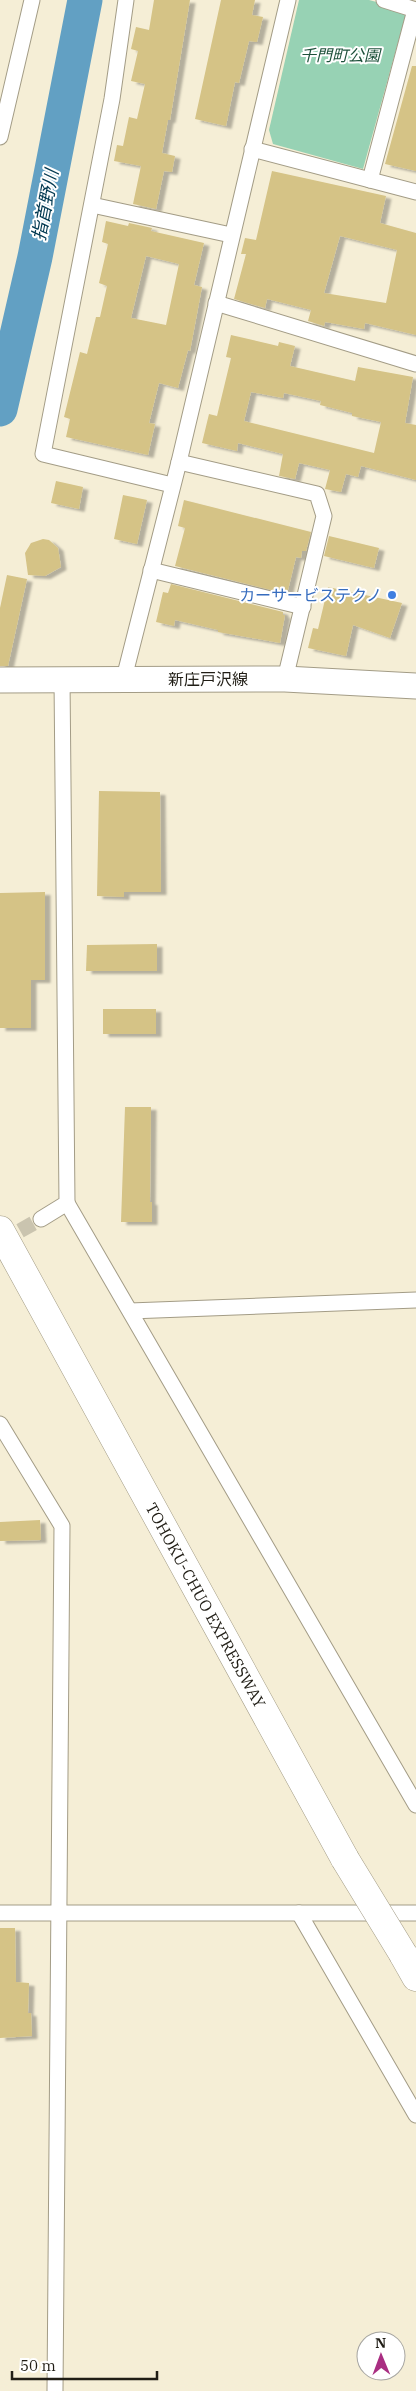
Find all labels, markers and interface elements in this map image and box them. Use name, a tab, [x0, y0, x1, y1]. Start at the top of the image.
park label: 千門町公園	[300, 45, 382, 65]
water label: 指首野川	[27, 166, 64, 243]
place label: カーサービステクノ	[239, 585, 382, 605]
marker: カーサービステクノ	[386, 589, 398, 601]
street label: 新庄戸沢線	[168, 669, 248, 689]
street label: TOHOKU-CHUO EXPRESSWAY	[141, 1499, 270, 1711]
north arrow	[356, 2331, 406, 2381]
text: N	[375, 2334, 386, 2352]
scale bar	[12, 2348, 158, 2380]
text: 50 m	[20, 2356, 56, 2375]

